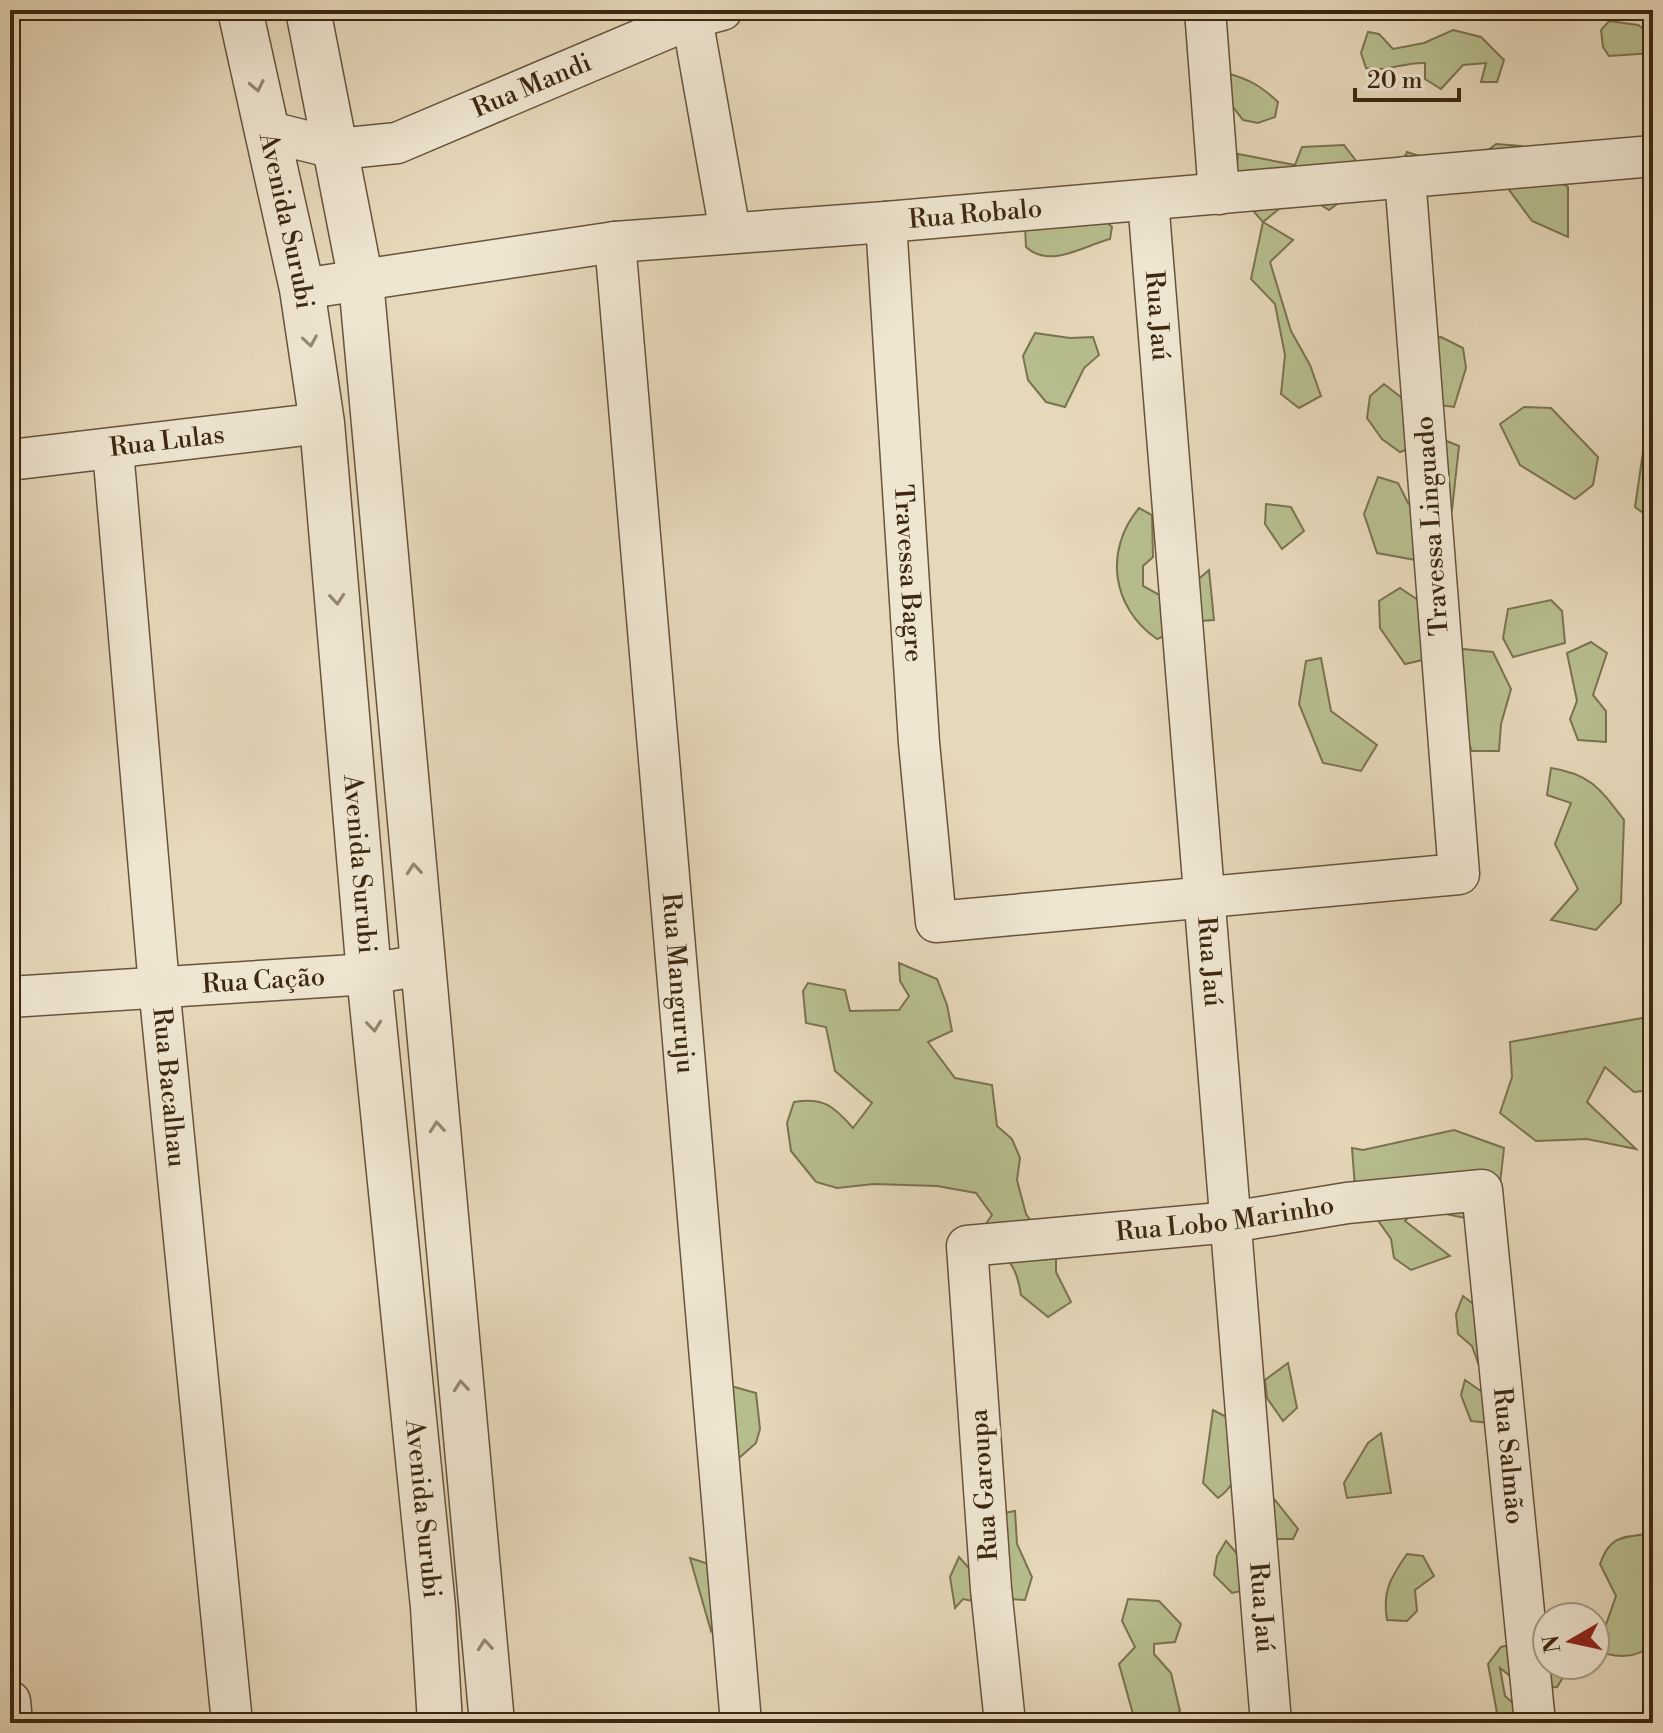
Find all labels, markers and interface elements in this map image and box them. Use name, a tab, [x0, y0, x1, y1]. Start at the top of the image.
street label: Rua Mandi	[467, 46, 596, 125]
scale bar	[1355, 52, 1459, 102]
text: 20 m	[1367, 66, 1423, 96]
one-way arrow	[248, 79, 265, 93]
street label: Avenida Surubi	[252, 129, 321, 311]
street label: Rua Robalo	[907, 193, 1044, 236]
street label: Rua Jaú	[1138, 269, 1177, 362]
one-way arrow	[300, 334, 317, 348]
street label: Travessa Linguado	[1408, 415, 1456, 637]
street label: Rua Lulas	[108, 419, 226, 464]
street label: Travessa Bagre	[887, 483, 930, 663]
one-way arrow	[328, 593, 345, 606]
street label: Avenida Surubi	[336, 772, 383, 955]
one-way arrow	[405, 862, 422, 875]
street label: Rua Manguruju	[654, 892, 702, 1075]
street label: Rua Jaú	[1190, 915, 1229, 1008]
street label: Rua Cação	[201, 961, 326, 1001]
street label: Rua Bacalhau	[145, 1006, 193, 1169]
one-way arrow	[365, 1020, 382, 1033]
one-way arrow	[429, 1121, 446, 1134]
street label: Rua Lobo Marinho	[1114, 1189, 1337, 1248]
one-way arrow	[453, 1379, 470, 1392]
street label: Rua Salmão	[1486, 1386, 1531, 1526]
street label: Rua Garoupa	[963, 1407, 1005, 1562]
street label: Avenida Surubi	[398, 1417, 448, 1600]
street label: Rua Jaú	[1242, 1561, 1281, 1654]
north arrow	[1531, 1601, 1611, 1681]
text: N	[1538, 1633, 1567, 1655]
one-way arrow	[477, 1638, 494, 1651]

